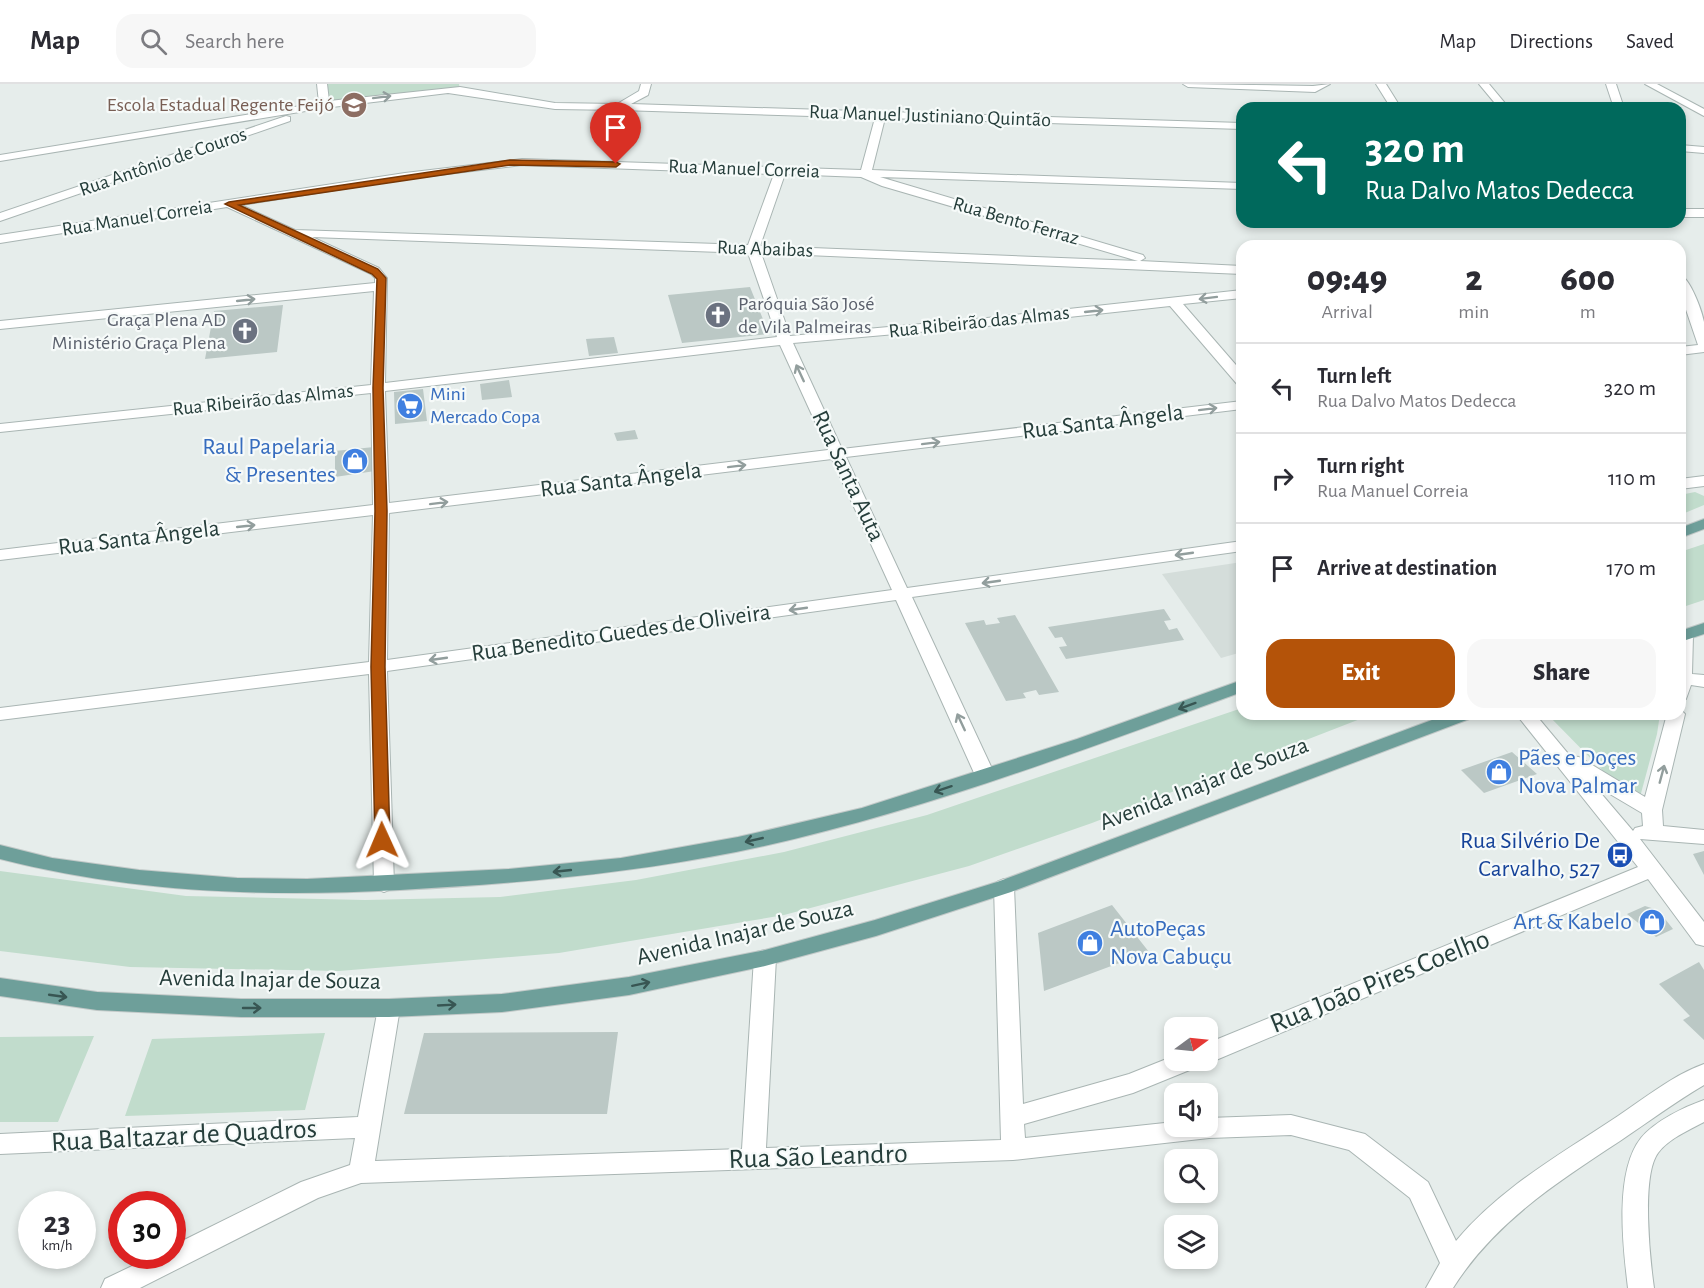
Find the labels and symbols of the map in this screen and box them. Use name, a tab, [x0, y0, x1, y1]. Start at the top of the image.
school or university icon: Escola Estadual Regente Feijó	[339, 90, 369, 120]
one-way arrow	[372, 91, 392, 102]
place label: Escola Estadual Regente Feijó	[107, 95, 334, 115]
pin	[590, 102, 641, 164]
street label: Rua Manuel Justiniano Quintão	[809, 102, 1051, 130]
street label: Rua Antônio de Couros	[77, 124, 249, 200]
street label: Rua Manuel Correia	[668, 156, 820, 182]
street label: Rua Bento Ferraz	[951, 193, 1081, 249]
street label: Rua Manuel Correia	[60, 196, 214, 240]
street label: Rua Abaibas	[717, 237, 813, 261]
one-way arrow	[1199, 293, 1218, 304]
one-way arrow	[236, 294, 256, 305]
place label: Paróquia São José de Vila Palmeiras	[738, 294, 875, 337]
church icon: Paróquia São José de Vila Palmeiras	[703, 300, 733, 330]
street label: Rua Ribeirão das Almas	[888, 303, 1070, 341]
one-way arrow	[1084, 305, 1103, 316]
place label: Graça Plena AD Ministério Graça Plena	[52, 310, 226, 353]
church icon: Graça Plena AD Ministério Graça Plena	[230, 316, 260, 346]
one-way arrow	[794, 365, 806, 383]
street label: Rua Ribeirão das Almas	[172, 381, 354, 419]
place label: Mini Mercado Copa	[430, 384, 540, 427]
supermarket icon: Mini Mercado Copa	[395, 391, 425, 421]
street label: Rua Santa Ângela	[1021, 398, 1185, 444]
one-way arrow	[1197, 403, 1217, 414]
street label: Rua Santa Auta	[807, 407, 889, 545]
place label: Raul Papelaria & Presentes	[202, 435, 336, 487]
one-way arrow	[920, 437, 940, 448]
shop icon: Raul Papelaria & Presentes	[340, 446, 370, 476]
street label: Rua Santa Ângela	[539, 456, 703, 502]
one-way arrow	[727, 460, 746, 471]
one-way arrow	[429, 497, 449, 508]
street label: Rua Santa Ângela	[57, 514, 221, 560]
one-way arrow	[235, 520, 255, 531]
one-way arrow	[1175, 549, 1195, 560]
one-way arrow	[982, 577, 1002, 588]
street label: Rua Benedito Guedes de Oliveira	[470, 600, 772, 666]
one-way arrow	[789, 603, 808, 614]
one-way arrow	[429, 653, 449, 664]
one-way arrow	[1178, 702, 1197, 713]
one-way arrow	[954, 714, 966, 732]
street label: Avenida Inajar de Souza	[1096, 733, 1312, 835]
place label: Pães e Doçes Nova Palmar	[1518, 746, 1637, 798]
shop icon: Pães e Doçes Nova Palmar	[1484, 757, 1514, 787]
one-way arrow	[1657, 765, 1668, 784]
one-way arrow	[934, 784, 953, 795]
position arrow	[350, 808, 414, 872]
place label: Rua Silvério De Carvalho, 527	[1460, 829, 1600, 881]
one-way arrow	[745, 834, 764, 846]
bus stop icon: Rua Silvério De Carvalho, 527	[1605, 840, 1635, 870]
one-way arrow	[553, 866, 573, 877]
street label: Avenida Inajar de Souza	[634, 896, 856, 970]
shop icon: Art & Kabelo	[1637, 907, 1667, 937]
place label: Art & Kabelo	[1513, 910, 1632, 934]
place label: AutoPeças Nova Cabuçu	[1110, 917, 1232, 969]
street label: Rua João Pires Coelho	[1266, 925, 1494, 1039]
shop icon: AutoPeças Nova Cabuçu	[1075, 928, 1105, 958]
street label: Avenida Inajar de Souza	[159, 966, 381, 994]
one-way arrow	[631, 977, 650, 989]
one-way arrow	[48, 990, 67, 1001]
one-way arrow	[437, 1000, 457, 1011]
one-way arrow	[242, 1002, 262, 1014]
north arrow	[1164, 1017, 1218, 1071]
street label: Rua Baltazar de Quadros	[50, 1115, 318, 1157]
street label: Rua São Leandro	[728, 1140, 908, 1174]
speed limit sign: 30	[108, 1191, 186, 1269]

